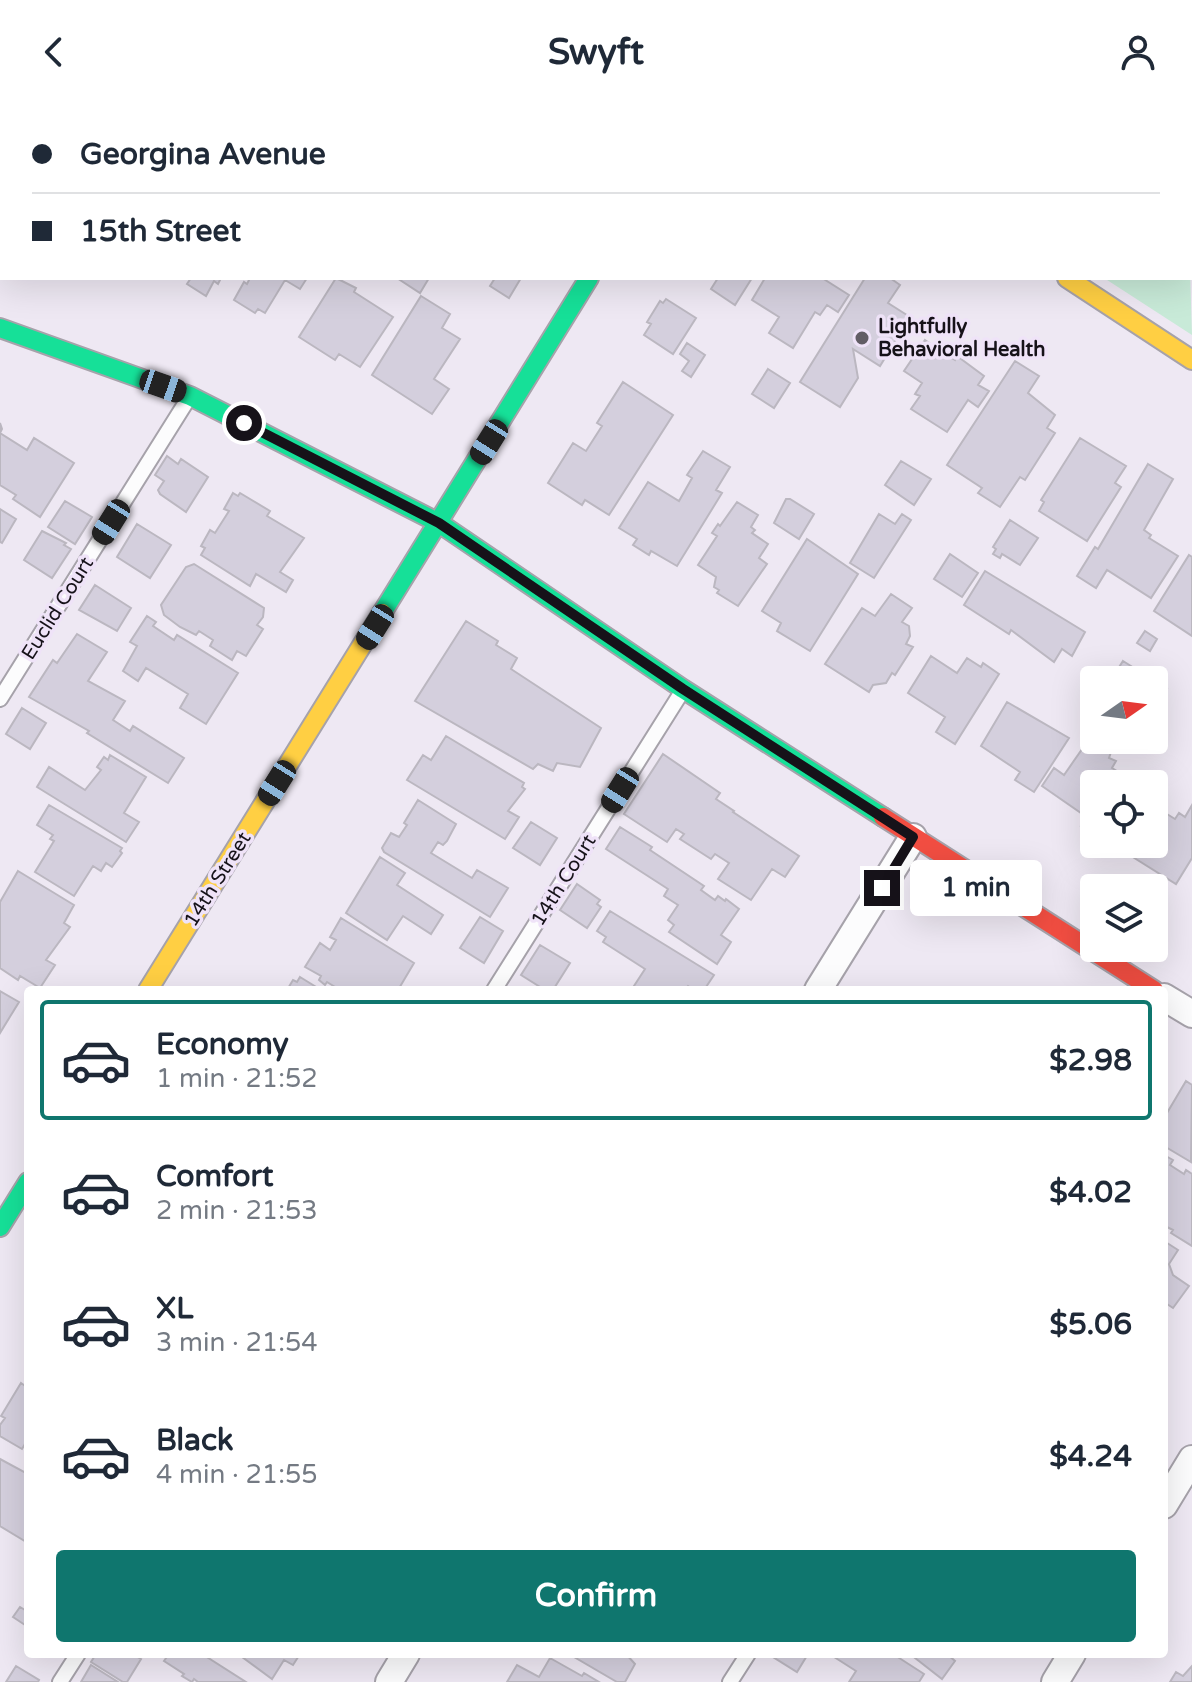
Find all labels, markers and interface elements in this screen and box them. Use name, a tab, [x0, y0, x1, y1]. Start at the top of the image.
icon: back	[32, 30, 76, 74]
icon: person	[1116, 30, 1160, 74]
text: Swyft	[548, 31, 644, 74]
text: Georgina Avenue	[80, 136, 326, 173]
text: 15th Street	[80, 213, 241, 250]
place label: Lightfully Behavioral Health	[878, 315, 1045, 362]
marker: Lightfully Behavioral Health	[853, 329, 871, 347]
car	[136, 367, 190, 405]
route start	[226, 405, 262, 441]
car	[466, 415, 512, 469]
car	[88, 495, 134, 549]
street label: Euclid Court	[17, 553, 99, 664]
car	[352, 600, 398, 654]
north arrow	[1080, 666, 1168, 754]
map controls	[1080, 666, 1168, 962]
car	[254, 756, 300, 810]
car	[597, 763, 643, 817]
button: locate	[1080, 770, 1168, 858]
street label: 14th Street	[179, 827, 257, 931]
street label: 14th Court	[526, 830, 602, 931]
callout: 1 min	[910, 860, 1042, 916]
route end	[864, 870, 900, 906]
text: 1 min	[941, 872, 1011, 903]
button: layers	[1080, 874, 1168, 962]
icon: car	[60, 1024, 132, 1096]
text: Economy	[156, 1026, 289, 1063]
text: $2.98	[1049, 1042, 1132, 1079]
text: 1 min · 21:52	[156, 1063, 318, 1094]
icon: car	[60, 1156, 132, 1228]
text: Comfort	[156, 1158, 274, 1195]
text: $4.02	[1049, 1174, 1132, 1211]
text: 2 min · 21:53	[156, 1195, 318, 1226]
icon: car	[60, 1288, 132, 1360]
text: XL	[156, 1290, 193, 1327]
text: $5.06	[1050, 1306, 1132, 1343]
text: 3 min · 21:54	[156, 1327, 318, 1358]
icon: car	[60, 1420, 132, 1492]
text: Black	[156, 1422, 233, 1459]
text: $4.24	[1049, 1438, 1132, 1475]
text: 4 min · 21:55	[156, 1459, 318, 1490]
button: Confirm	[56, 1550, 1136, 1642]

